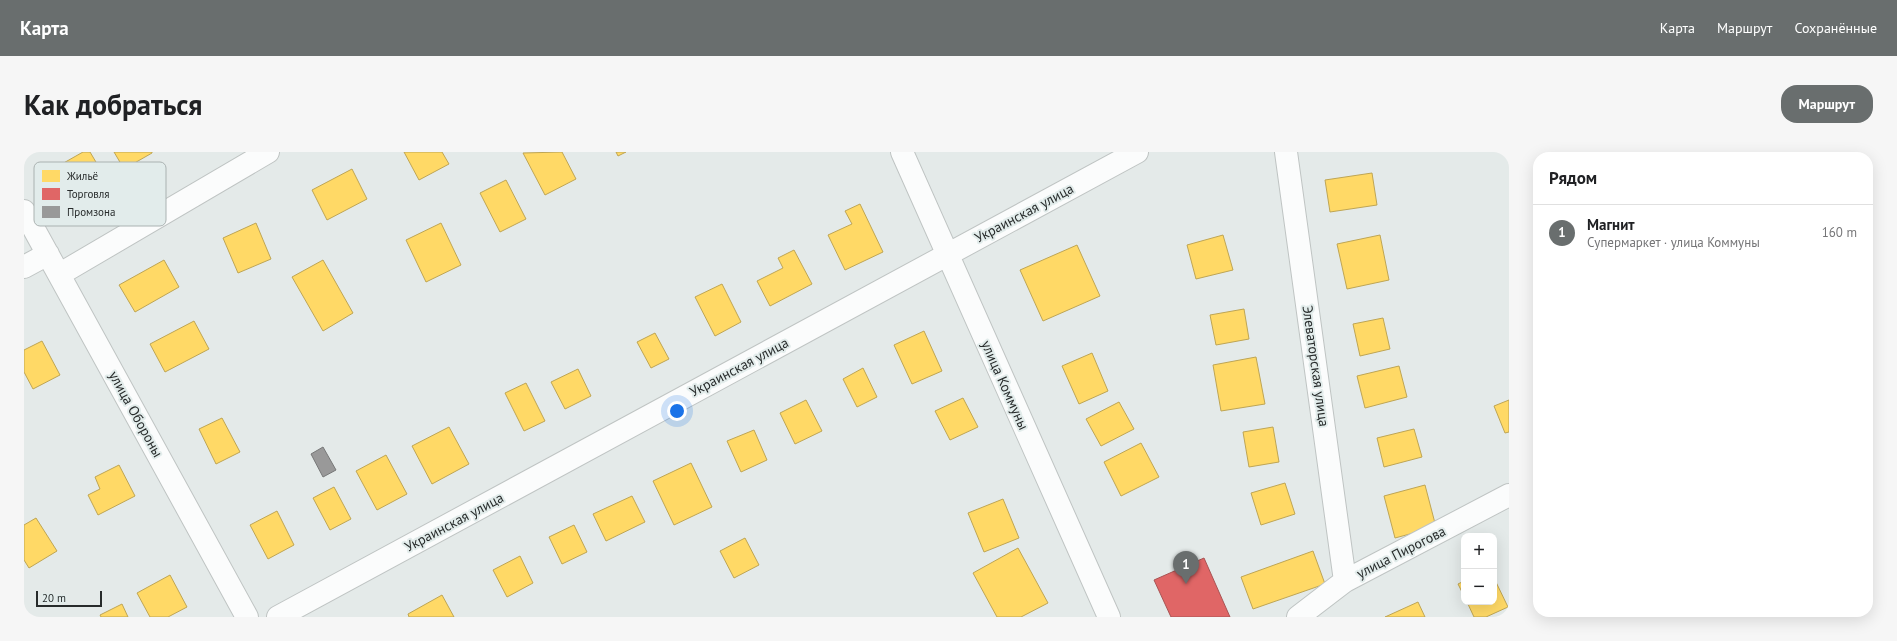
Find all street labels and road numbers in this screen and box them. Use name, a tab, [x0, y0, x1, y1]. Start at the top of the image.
street label: Украинская улица	[971, 179, 1077, 247]
street label: Элеваторская улица	[1299, 304, 1333, 428]
street label: Украинская улица	[686, 333, 792, 401]
street label: улица Коммуны	[977, 338, 1033, 432]
street label: улица Обороны	[105, 368, 167, 460]
street label: Украинская улица	[401, 488, 507, 556]
street label: улица Пирогова	[1353, 522, 1449, 582]

